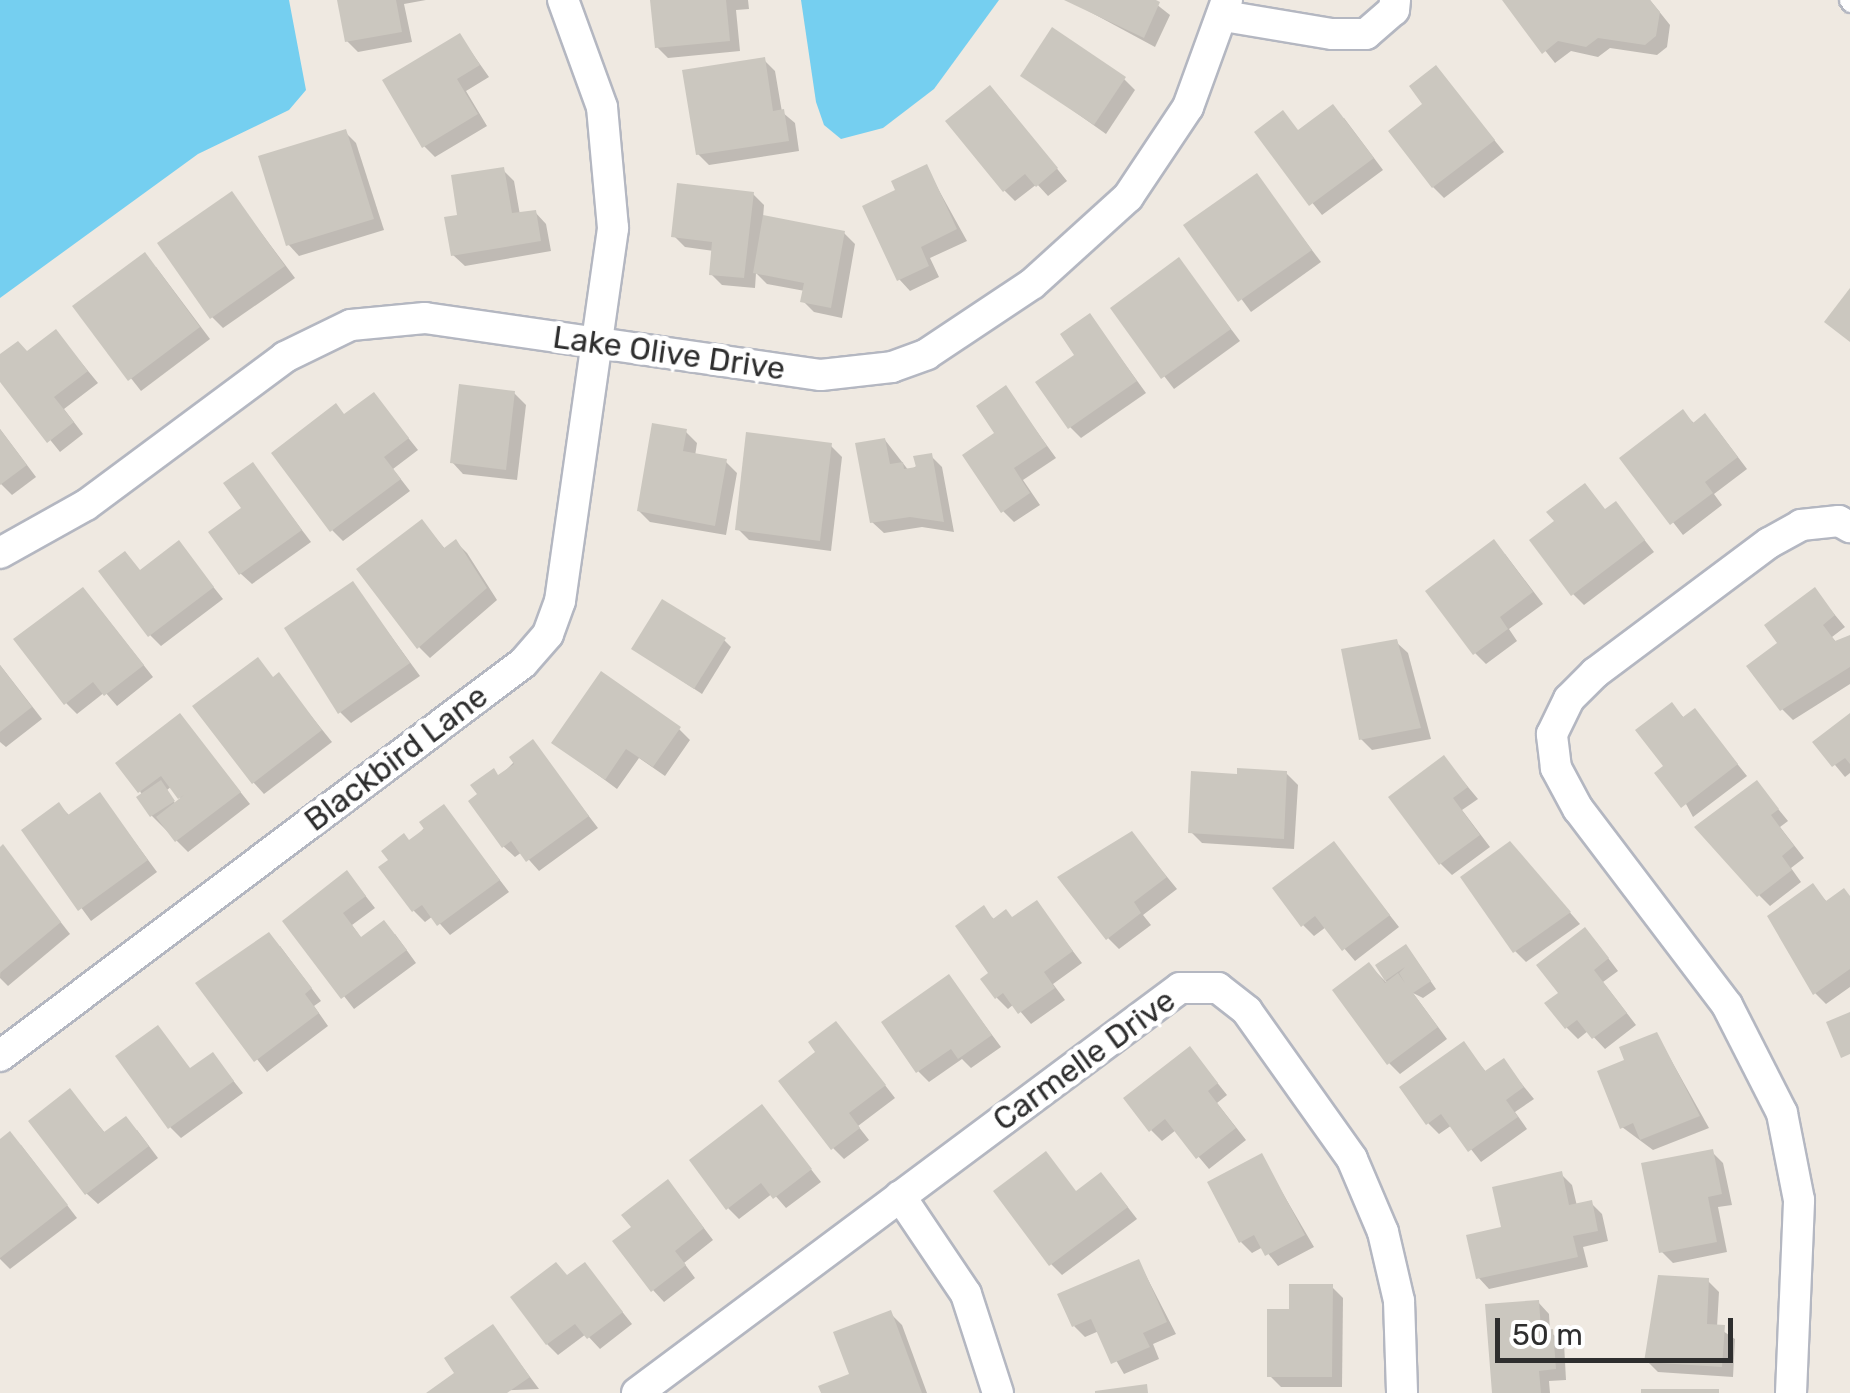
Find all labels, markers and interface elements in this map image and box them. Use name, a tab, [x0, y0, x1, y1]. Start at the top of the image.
street label: Lake Olive Drive	[550, 318, 788, 388]
street label: Blackbird Lane	[297, 677, 495, 839]
street label: Carmelle Drive	[985, 981, 1183, 1139]
scale bar	[1500, 1298, 1738, 1360]
text: 50 m	[1512, 1317, 1583, 1353]

